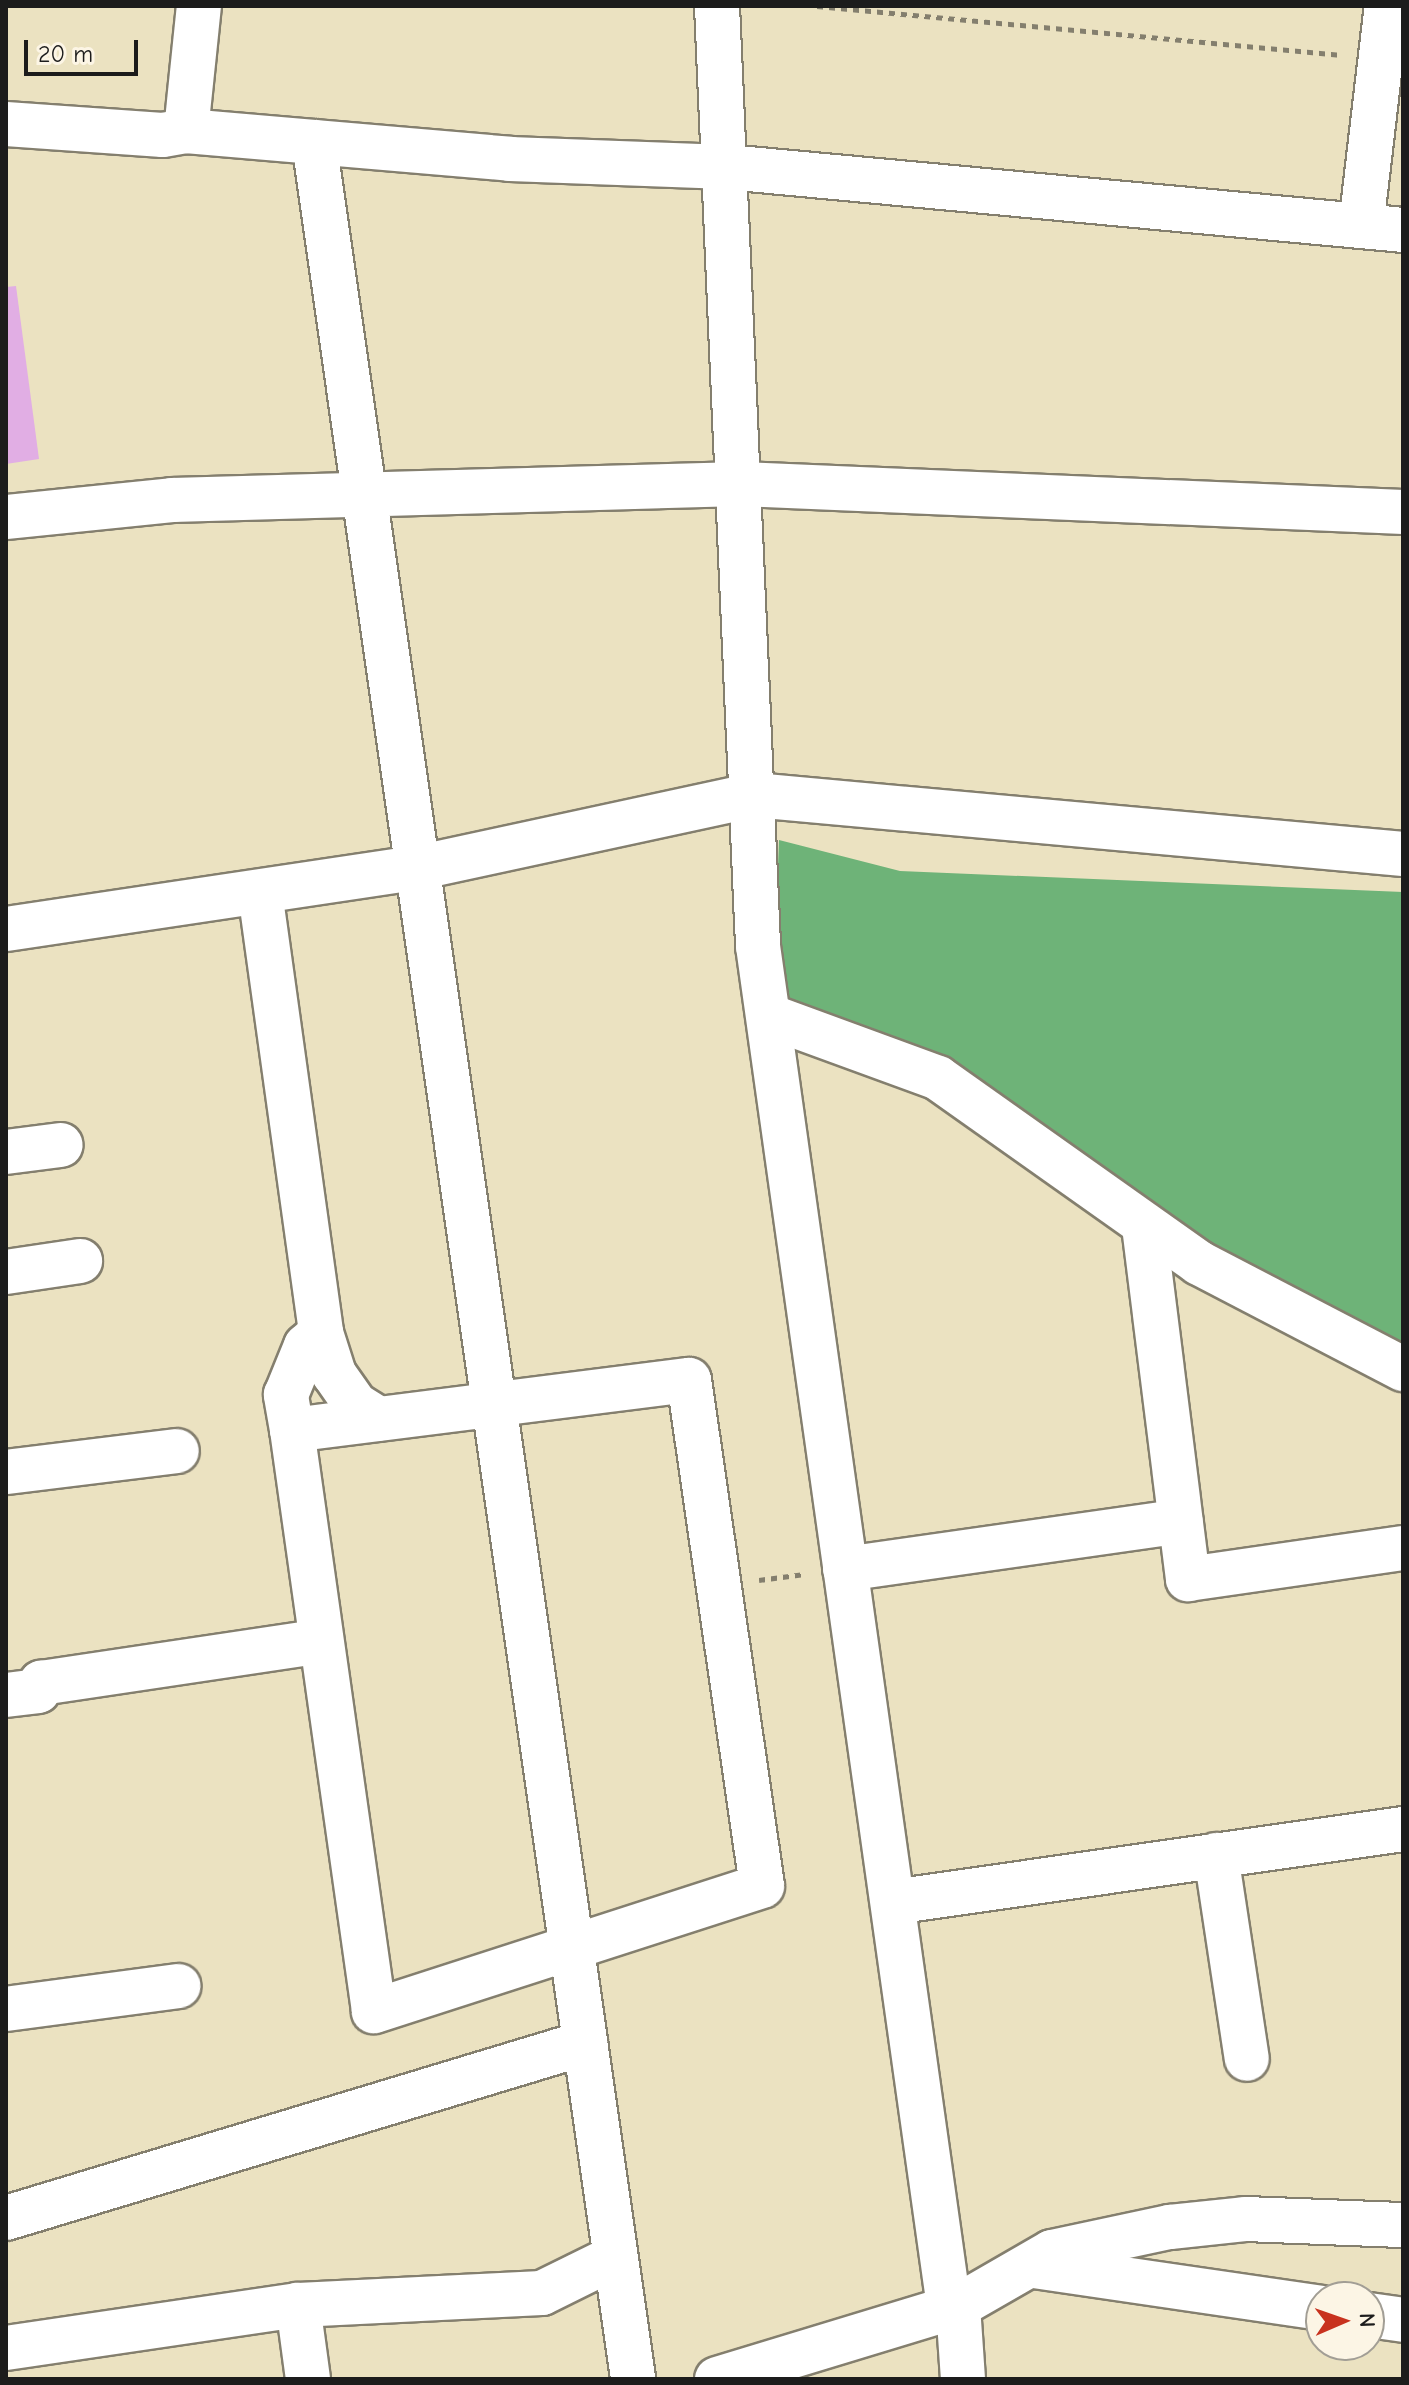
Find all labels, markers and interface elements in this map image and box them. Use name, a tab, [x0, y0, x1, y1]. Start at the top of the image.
scale bar	[28, 24, 142, 74]
text: 20 m	[38, 40, 93, 68]
north arrow	[1305, 2281, 1385, 2361]
text: N	[1354, 2313, 1380, 2328]

